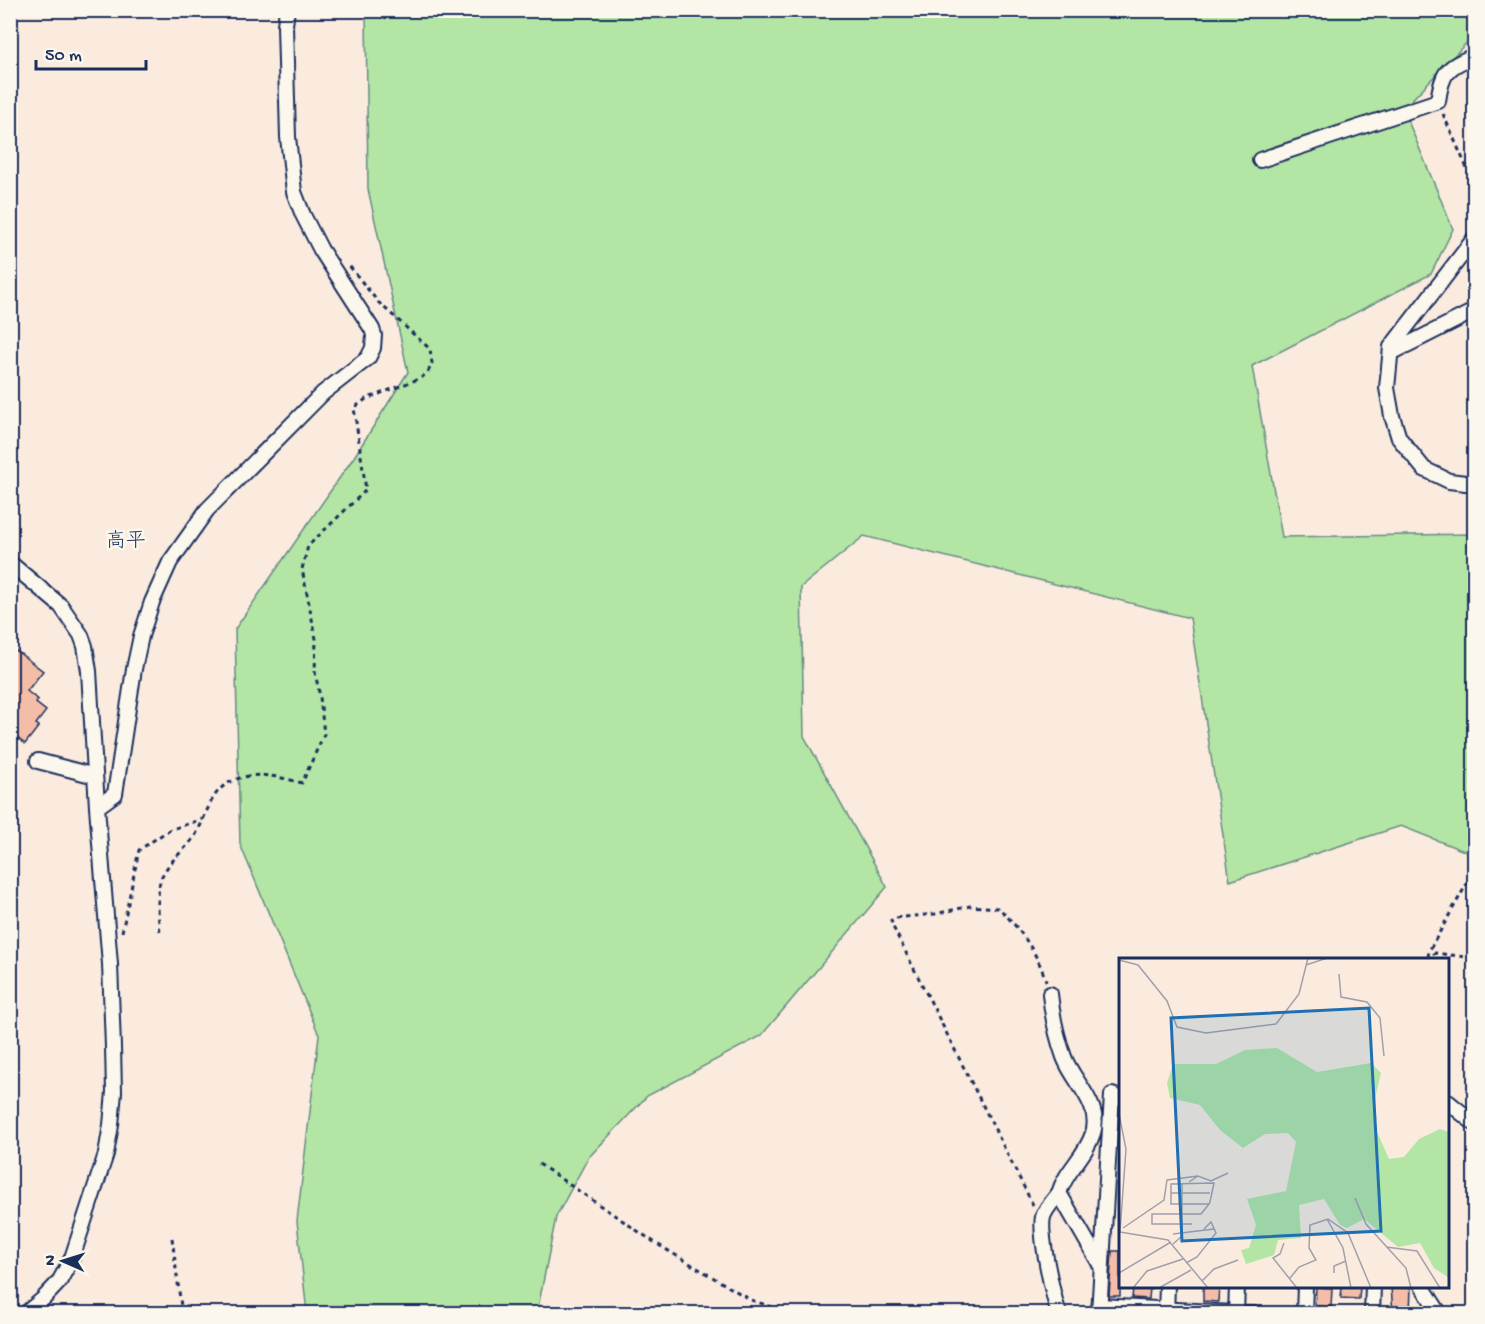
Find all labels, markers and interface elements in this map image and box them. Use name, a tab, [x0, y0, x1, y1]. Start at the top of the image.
scale bar	[36, 33, 146, 71]
text: 50 m	[45, 46, 82, 67]
district label: 高平	[106, 529, 146, 554]
inset map	[1119, 958, 1449, 1288]
north arrow	[33, 1231, 93, 1291]
text: N	[42, 1254, 61, 1266]

